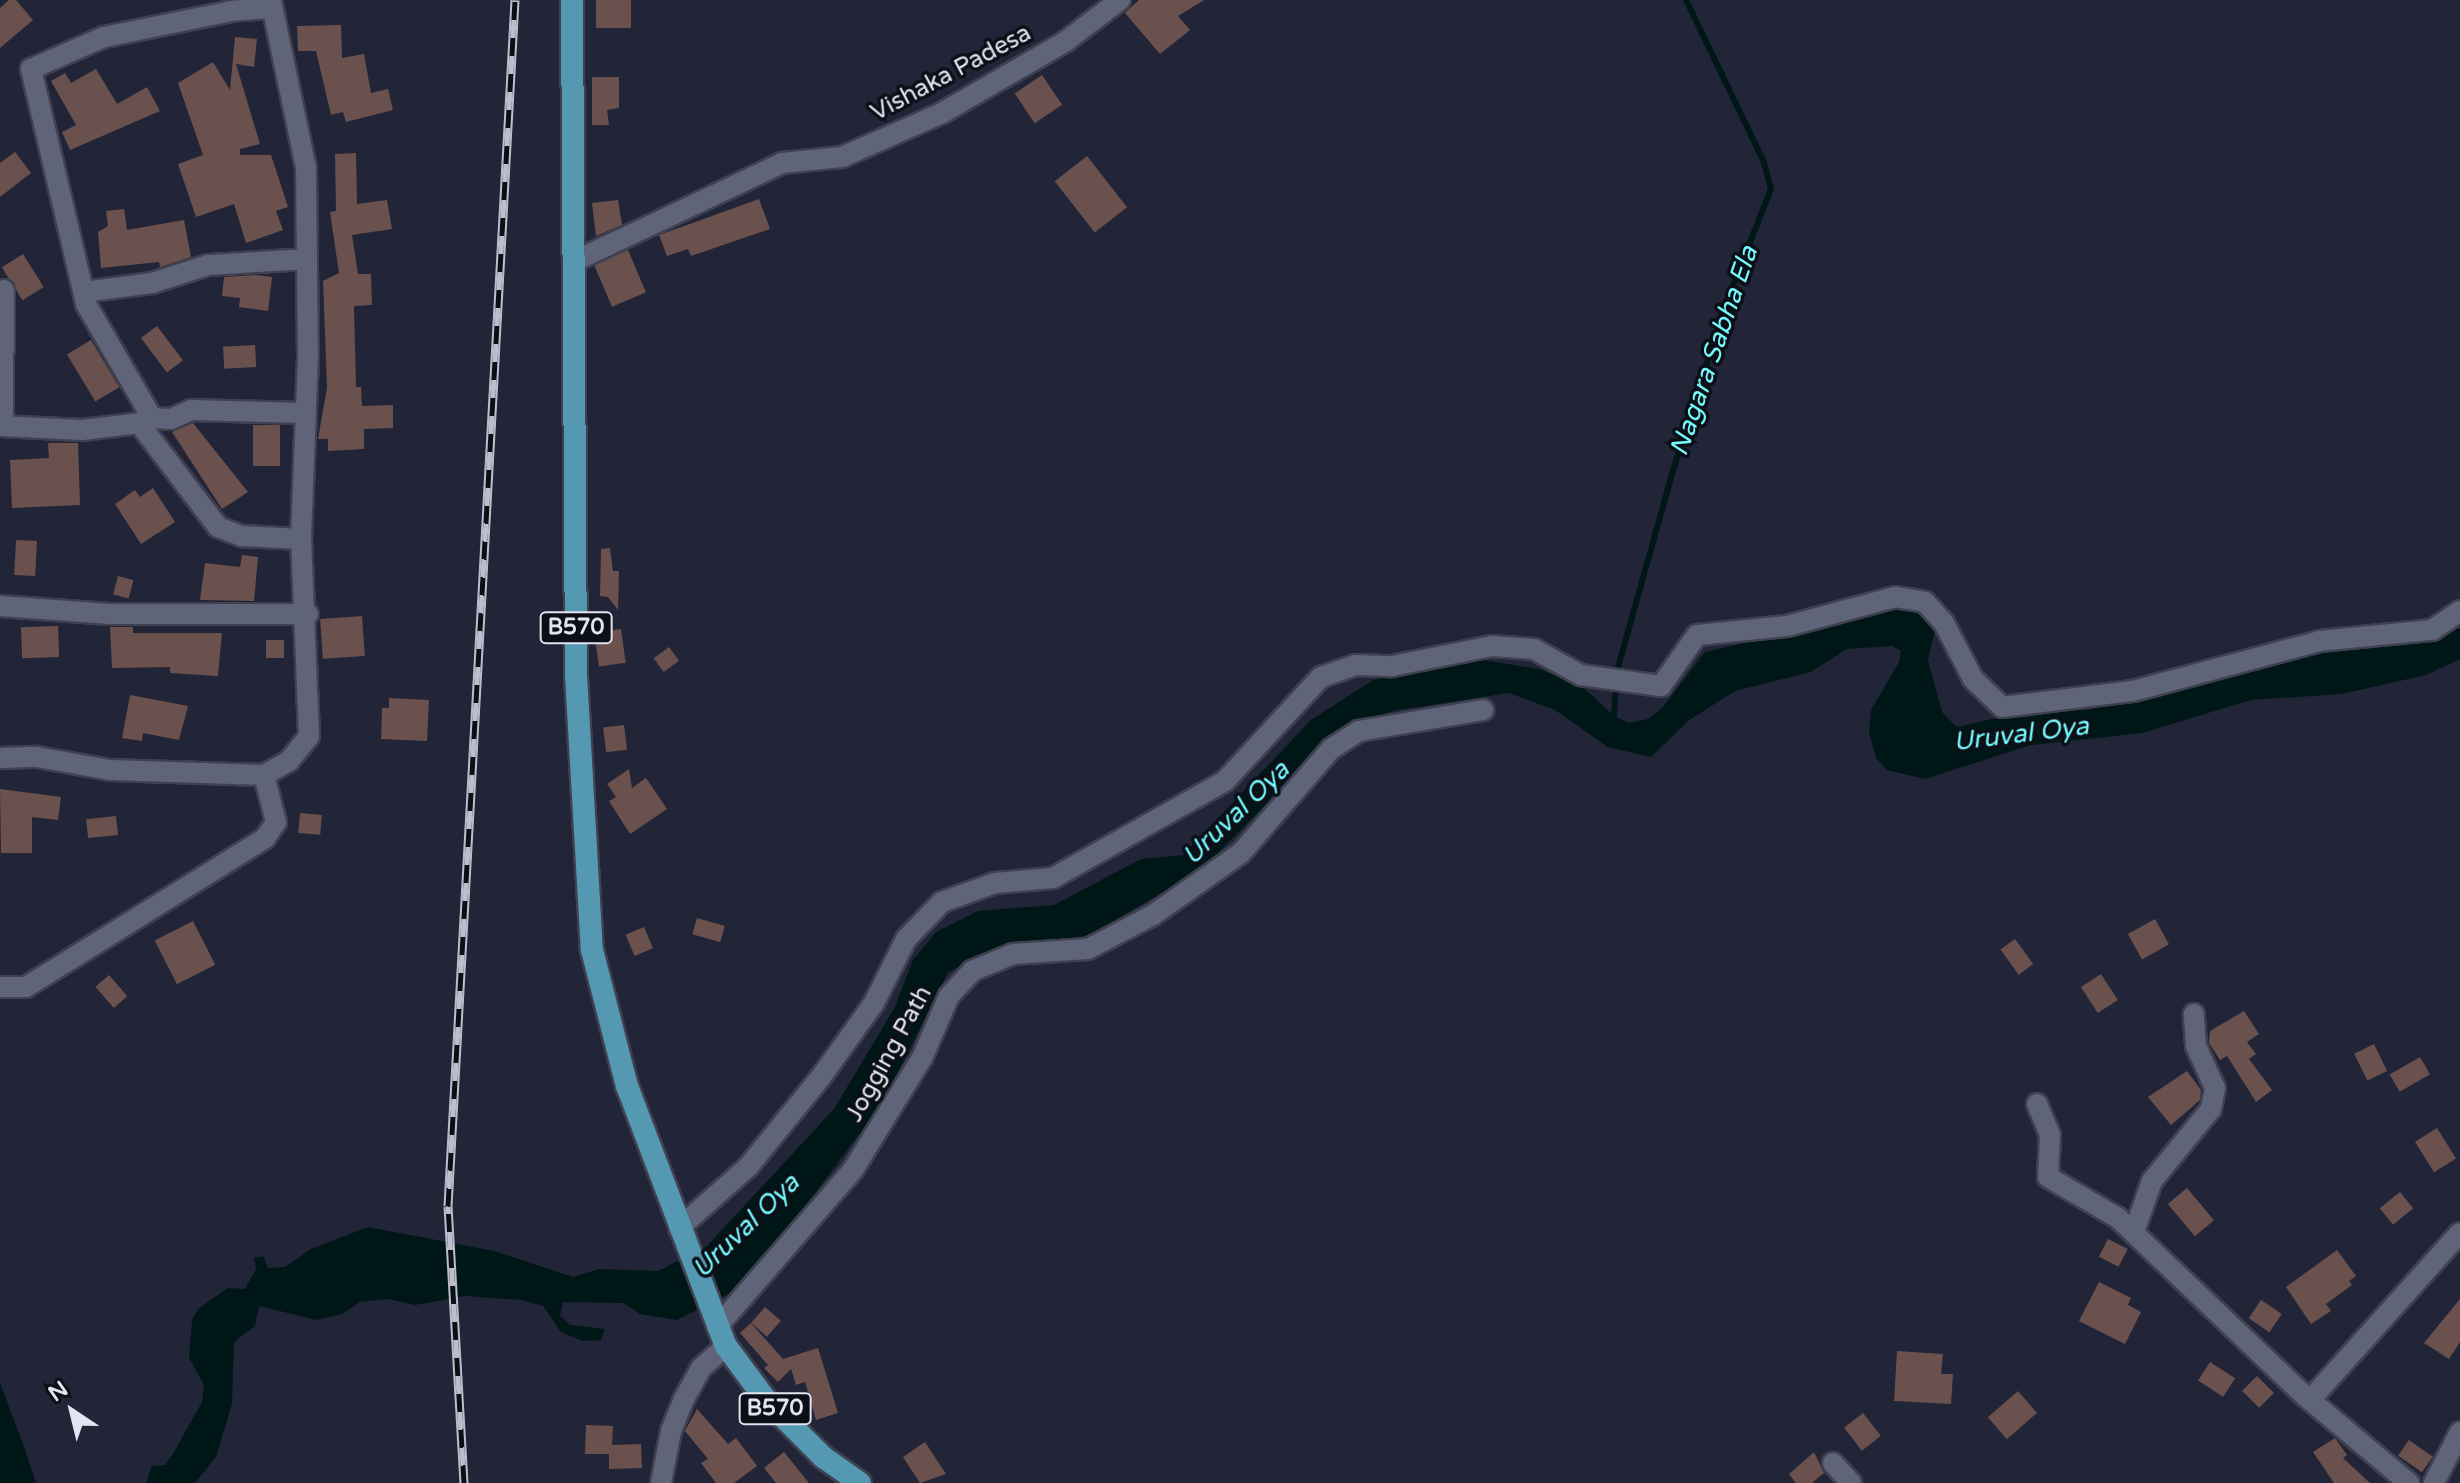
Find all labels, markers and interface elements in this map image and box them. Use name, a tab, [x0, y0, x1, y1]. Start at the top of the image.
street label: Vishaka Padesa	[866, 19, 1036, 127]
water label: Nagara Sabha Ela	[1663, 242, 1765, 460]
road number: B570	[538, 610, 614, 646]
water label: Uruval Oya	[1952, 710, 2090, 758]
water label: Uruval Oya	[1176, 755, 1296, 871]
street label: Jogging Path	[840, 981, 938, 1127]
water label: Uruval Oya	[686, 1168, 806, 1284]
north arrow	[32, 1371, 112, 1451]
text: N	[44, 1376, 73, 1407]
road number: B570	[737, 1391, 813, 1427]

